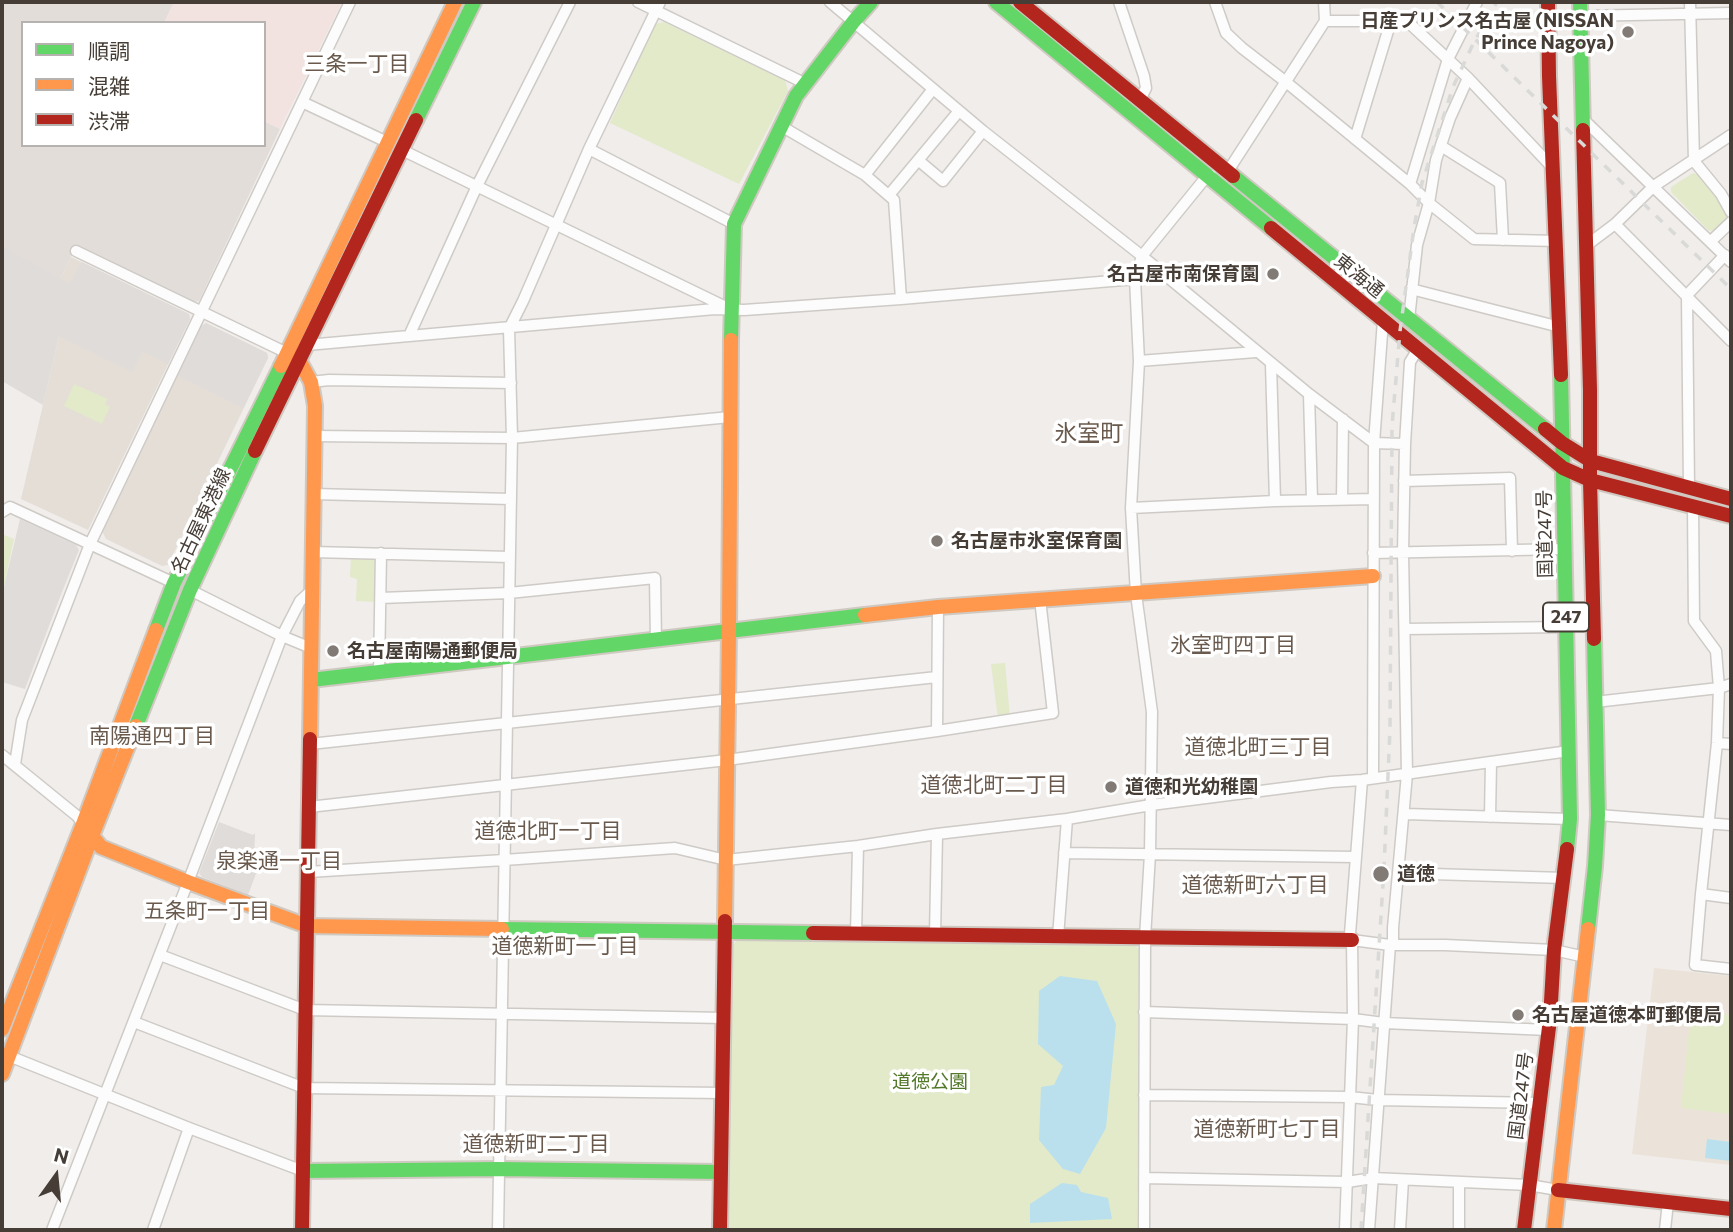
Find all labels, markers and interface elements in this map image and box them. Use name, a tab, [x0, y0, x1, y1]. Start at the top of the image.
place label: 日産プリンス名古屋 (NISSAN Prince Nagoya)	[1361, 10, 1614, 54]
legend	[21, 21, 266, 147]
marker: 日産プリンス名古屋 (NISSAN Prince Nagoya)	[1620, 24, 1636, 40]
text: 順調	[88, 38, 130, 63]
district label: 三条一丁目	[305, 51, 409, 77]
text: 混雑	[88, 73, 130, 98]
text: 渋滞	[88, 108, 130, 133]
street label: 東海通	[1330, 249, 1388, 303]
place label: 名古屋市南保育園	[1107, 263, 1259, 285]
marker: 名古屋市南保育園	[1265, 266, 1281, 282]
district label: 氷室町	[1055, 419, 1123, 447]
street label: 名古屋東港線	[167, 465, 235, 577]
street label: 国道247号	[1533, 490, 1557, 578]
place label: 名古屋市氷室保育園	[951, 530, 1122, 552]
marker: 名古屋市氷室保育園	[929, 533, 945, 549]
road number: 247	[1543, 602, 1589, 632]
district label: 氷室町四丁目	[1170, 632, 1296, 658]
place label: 名古屋南陽通郵便局	[347, 640, 518, 662]
marker: 名古屋南陽通郵便局	[325, 643, 341, 659]
district label: 南陽通四丁目	[89, 723, 215, 749]
district label: 道徳北町三丁目	[1185, 734, 1331, 760]
district label: 道徳北町二丁目	[921, 772, 1067, 798]
place label: 道徳和光幼稚園	[1125, 776, 1258, 798]
marker: 道徳和光幼稚園	[1103, 779, 1119, 795]
district label: 道徳北町一丁目	[475, 818, 621, 844]
district label: 泉楽通一丁目	[216, 848, 342, 874]
place label: 道徳	[1397, 863, 1435, 885]
marker: 道徳	[1371, 864, 1391, 884]
district label: 道徳新町六丁目	[1182, 872, 1328, 898]
district label: 五条町一丁目	[144, 898, 270, 924]
district label: 道徳新町一丁目	[492, 933, 638, 959]
place label: 名古屋道徳本町郵便局	[1532, 1004, 1722, 1026]
marker: 名古屋道徳本町郵便局	[1510, 1007, 1526, 1023]
street label: 国道247号	[1504, 1051, 1538, 1141]
park label: 道徳公園	[892, 1071, 968, 1093]
district label: 道徳新町七丁目	[1194, 1116, 1340, 1142]
district label: 道徳新町二丁目	[463, 1131, 609, 1157]
north arrow	[21, 1141, 91, 1211]
text: N	[52, 1142, 71, 1168]

